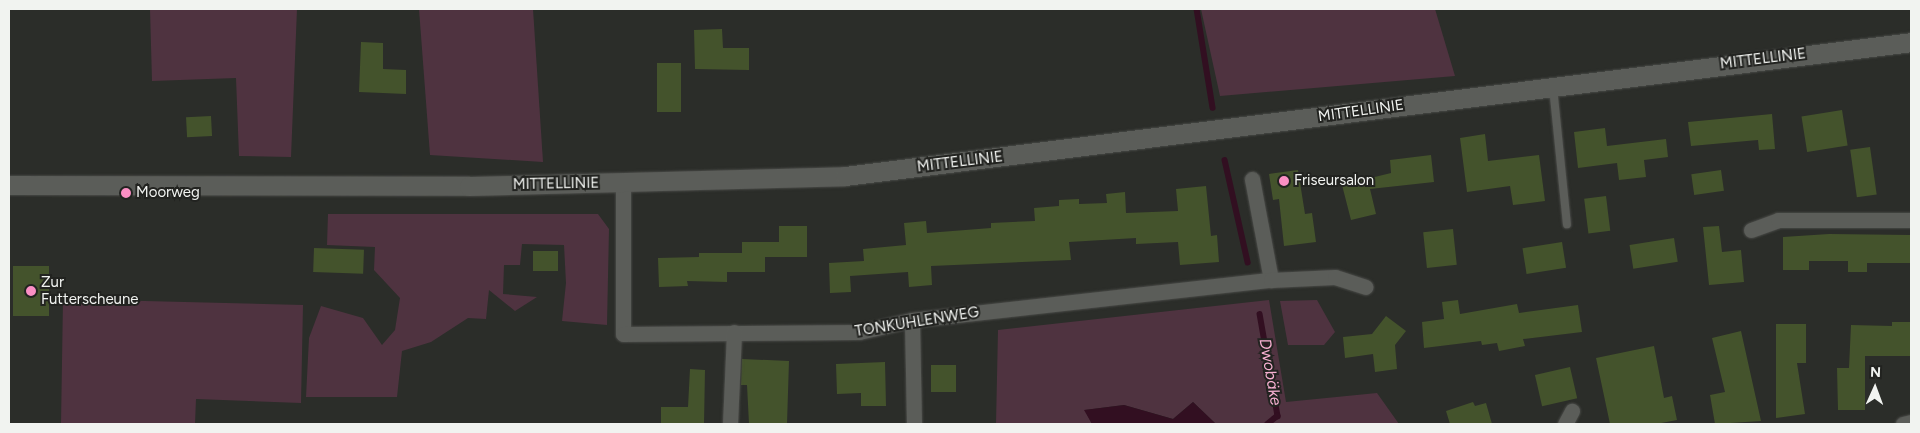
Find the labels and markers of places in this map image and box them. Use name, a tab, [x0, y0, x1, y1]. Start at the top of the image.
place label: Friseursalon	[1294, 172, 1374, 190]
marker: Friseursalon	[1278, 175, 1290, 187]
place label: Moorweg	[136, 184, 200, 202]
marker: Moorweg	[120, 187, 132, 199]
place label: Zur Futterscheune	[41, 273, 139, 308]
marker: Zur Futterscheune	[25, 285, 37, 297]

